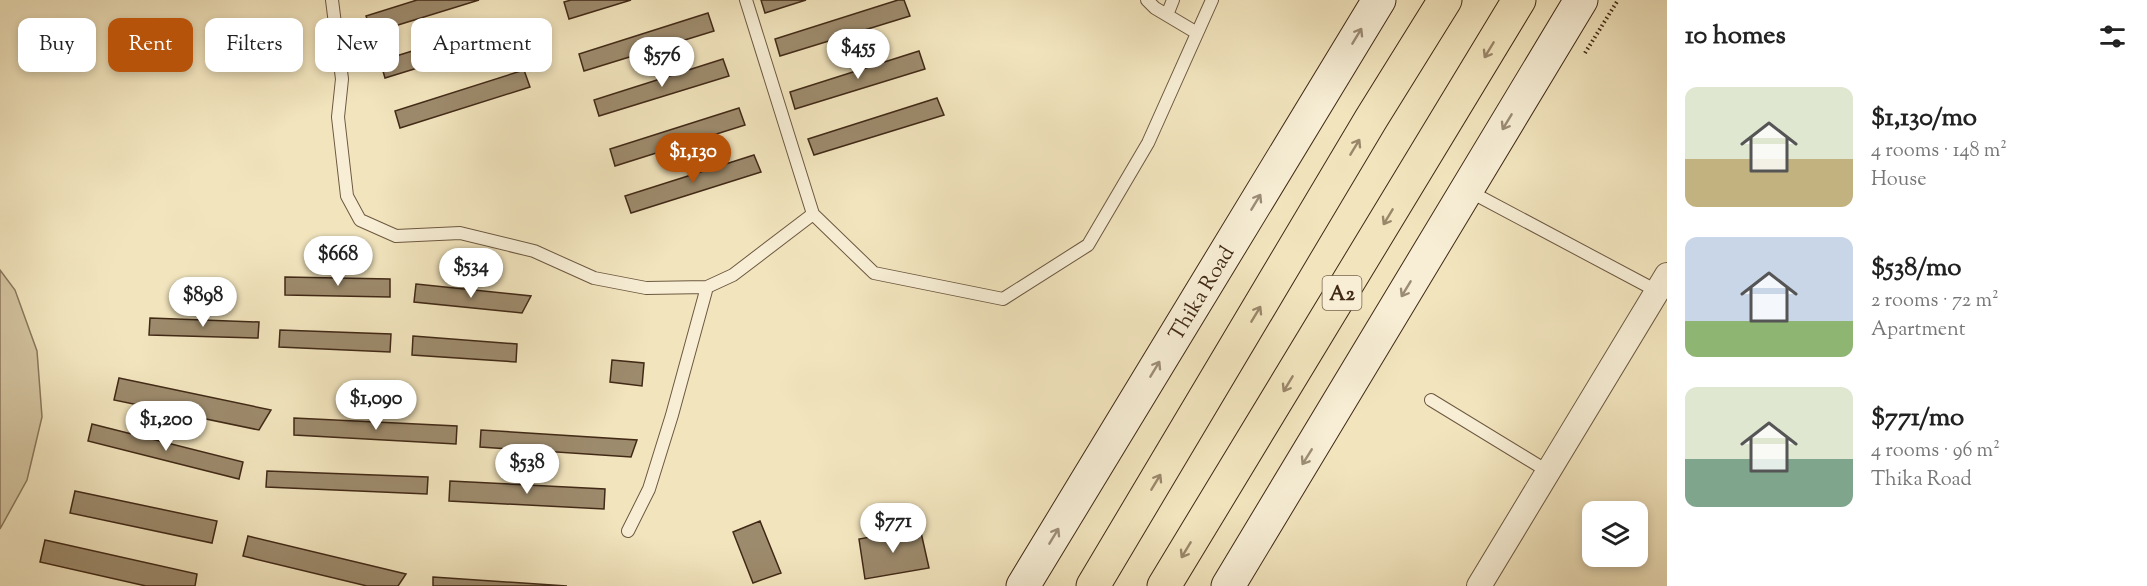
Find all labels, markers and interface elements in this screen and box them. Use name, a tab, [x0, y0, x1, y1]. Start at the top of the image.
chip: Buy	[18, 18, 96, 72]
chip: Rent	[108, 18, 193, 72]
chip: Filters	[205, 18, 303, 72]
chip: New	[315, 18, 399, 72]
chip: Apartment	[411, 18, 552, 72]
text: 10 homes	[1685, 18, 1786, 55]
icon: filters	[2096, 20, 2129, 53]
one-way arrow	[1351, 28, 1363, 45]
pin: $455	[822, 29, 894, 80]
text: $455	[841, 34, 875, 63]
pin: $576	[626, 37, 698, 88]
one-way arrow	[1483, 41, 1495, 58]
text: $576	[643, 42, 681, 71]
text: $1,130/mo	[1871, 100, 1977, 137]
icon: home	[1733, 111, 1805, 183]
one-way arrow	[1501, 113, 1513, 130]
pin: $1,130	[644, 133, 742, 184]
text: 4 rooms · 148 m²	[1871, 137, 2007, 166]
text: $1,130	[669, 138, 717, 167]
one-way arrow	[1350, 139, 1362, 156]
text: House	[1871, 166, 1926, 195]
one-way arrow	[1249, 194, 1262, 211]
one-way arrow	[1382, 208, 1394, 225]
pin: $668	[302, 236, 374, 287]
text: $668	[318, 241, 358, 270]
street label: Thika Road	[1163, 241, 1243, 347]
pin: $534	[435, 248, 507, 299]
text: $538/mo	[1871, 250, 1961, 287]
text: $534	[453, 253, 489, 282]
icon: home	[1733, 261, 1805, 333]
road number: A2	[1322, 276, 1362, 310]
pin: $898	[167, 277, 239, 328]
one-way arrow	[1400, 280, 1412, 297]
text: $898	[183, 282, 223, 311]
text: 2 rooms · 72 m²	[1871, 287, 1999, 316]
one-way arrow	[1250, 306, 1262, 323]
text: Apartment	[1871, 316, 1966, 345]
one-way arrow	[1149, 361, 1161, 378]
one-way arrow	[1281, 375, 1293, 392]
pin: $1,090	[327, 380, 425, 431]
text: $1,090	[350, 385, 402, 414]
text: $771/mo	[1871, 400, 1964, 437]
pin: $1,200	[117, 401, 215, 452]
text: $1,200	[140, 406, 192, 435]
icon: home	[1733, 411, 1805, 483]
text: 4 rooms · 96 m²	[1871, 437, 2000, 466]
pin: $538	[491, 444, 563, 495]
one-way arrow	[1301, 448, 1313, 465]
text: $538	[509, 449, 545, 478]
text: Thika Road	[1871, 466, 1972, 495]
one-way arrow	[1151, 474, 1163, 491]
map controls	[1582, 501, 1648, 567]
button: layers	[1582, 501, 1648, 567]
pin: $771	[857, 503, 929, 554]
text: $771	[874, 508, 912, 537]
one-way arrow	[1048, 528, 1060, 545]
one-way arrow	[1179, 541, 1191, 558]

